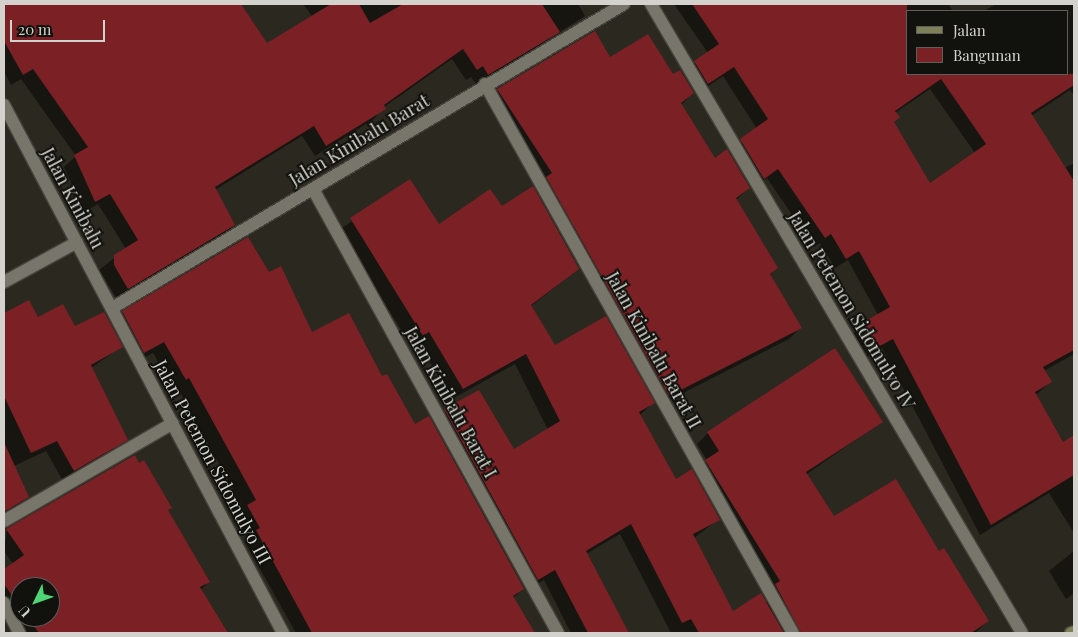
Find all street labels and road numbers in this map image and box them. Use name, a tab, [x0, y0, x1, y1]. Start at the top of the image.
street label: Jalan Kinibalu Barat	[285, 90, 433, 190]
street label: Jalan Kinibalu	[37, 144, 109, 252]
street label: Jalan Petemon Sidomulyo IV	[784, 207, 920, 413]
street label: Jalan Kinibalu Barat II	[602, 268, 706, 432]
street label: Jalan Kinibalu Barat I	[400, 322, 502, 482]
street label: Jalan Petemon Sidomulyo III	[150, 356, 276, 568]

